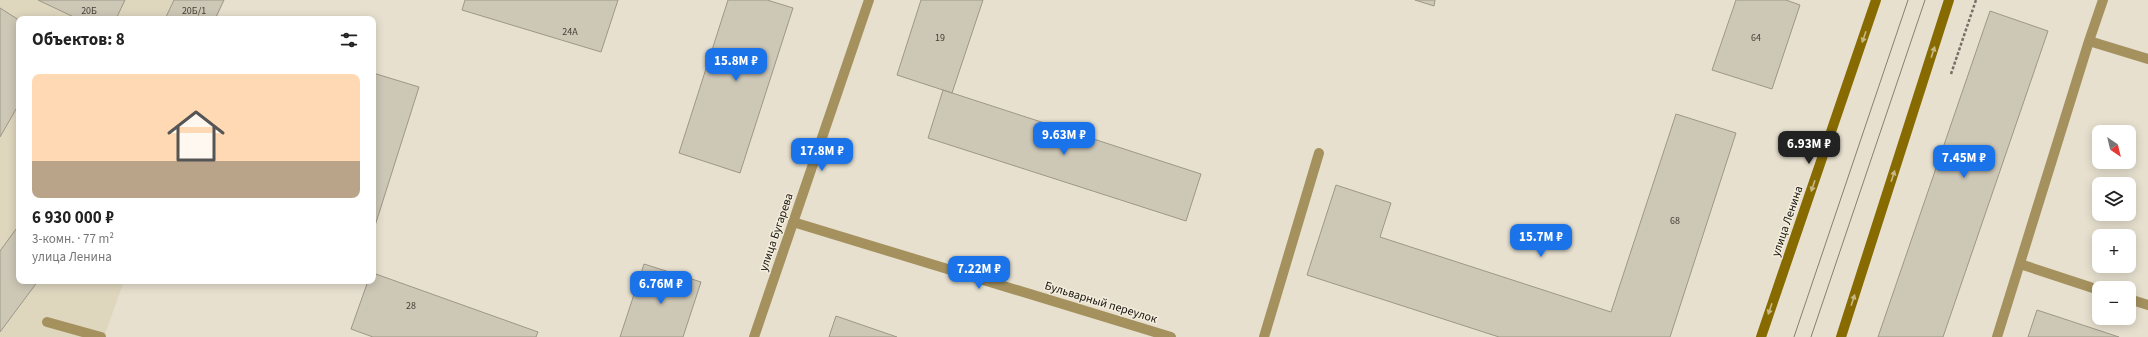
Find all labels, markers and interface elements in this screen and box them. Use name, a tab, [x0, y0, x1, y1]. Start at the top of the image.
house number: 20Б	[81, 4, 97, 18]
house number: 20Б/1	[182, 4, 206, 18]
house number: 24А	[562, 25, 578, 39]
text: Объектов: 8	[32, 28, 125, 52]
icon: filters	[338, 29, 360, 51]
house number: 19	[935, 31, 945, 45]
house number: 64	[1751, 31, 1761, 45]
one-way arrow	[1861, 31, 1867, 43]
one-way arrow	[1930, 46, 1936, 58]
pin: 15.8M ₽	[699, 48, 773, 82]
text: 15.8M ₽	[714, 52, 758, 70]
icon: home	[160, 100, 232, 172]
pin: 9.63M ₽	[1027, 122, 1101, 156]
north arrow	[2092, 125, 2136, 169]
map controls	[2092, 125, 2136, 325]
text: 9.63M ₽	[1042, 126, 1086, 144]
pin: 6.93M ₽	[1772, 131, 1846, 165]
text: 6.93M ₽	[1787, 135, 1831, 153]
pin: 17.8M ₽	[785, 138, 859, 172]
text: 17.8M ₽	[800, 142, 844, 160]
pin: 7.45M ₽	[1927, 145, 2001, 179]
text: 7.45M ₽	[1942, 149, 1986, 167]
one-way arrow	[1890, 170, 1896, 182]
button: layers	[2092, 177, 2136, 221]
one-way arrow	[1810, 181, 1816, 193]
street label: улица Ленина	[1767, 184, 1808, 259]
street label: улица Бугарева	[755, 191, 798, 274]
text: 6 930 000 ₽	[32, 206, 114, 230]
house number: 68	[1670, 214, 1680, 228]
pin: 15.7M ₽	[1504, 224, 1578, 258]
text: 15.7M ₽	[1519, 228, 1563, 246]
button: +	[2092, 229, 2136, 273]
text: 3-комн. · 77 m²	[32, 230, 114, 248]
text: улица Ленина	[32, 248, 112, 266]
pin: 7.22M ₽	[942, 256, 1016, 290]
text: 7.22M ₽	[957, 260, 1001, 278]
pin: 6.76M ₽	[624, 271, 698, 305]
text: 6.76M ₽	[639, 275, 683, 293]
street label: Бульварный переулок	[1042, 277, 1159, 328]
button: −	[2092, 281, 2136, 325]
one-way arrow	[1850, 294, 1856, 306]
house number: 28	[406, 299, 416, 313]
one-way arrow	[1767, 304, 1773, 316]

